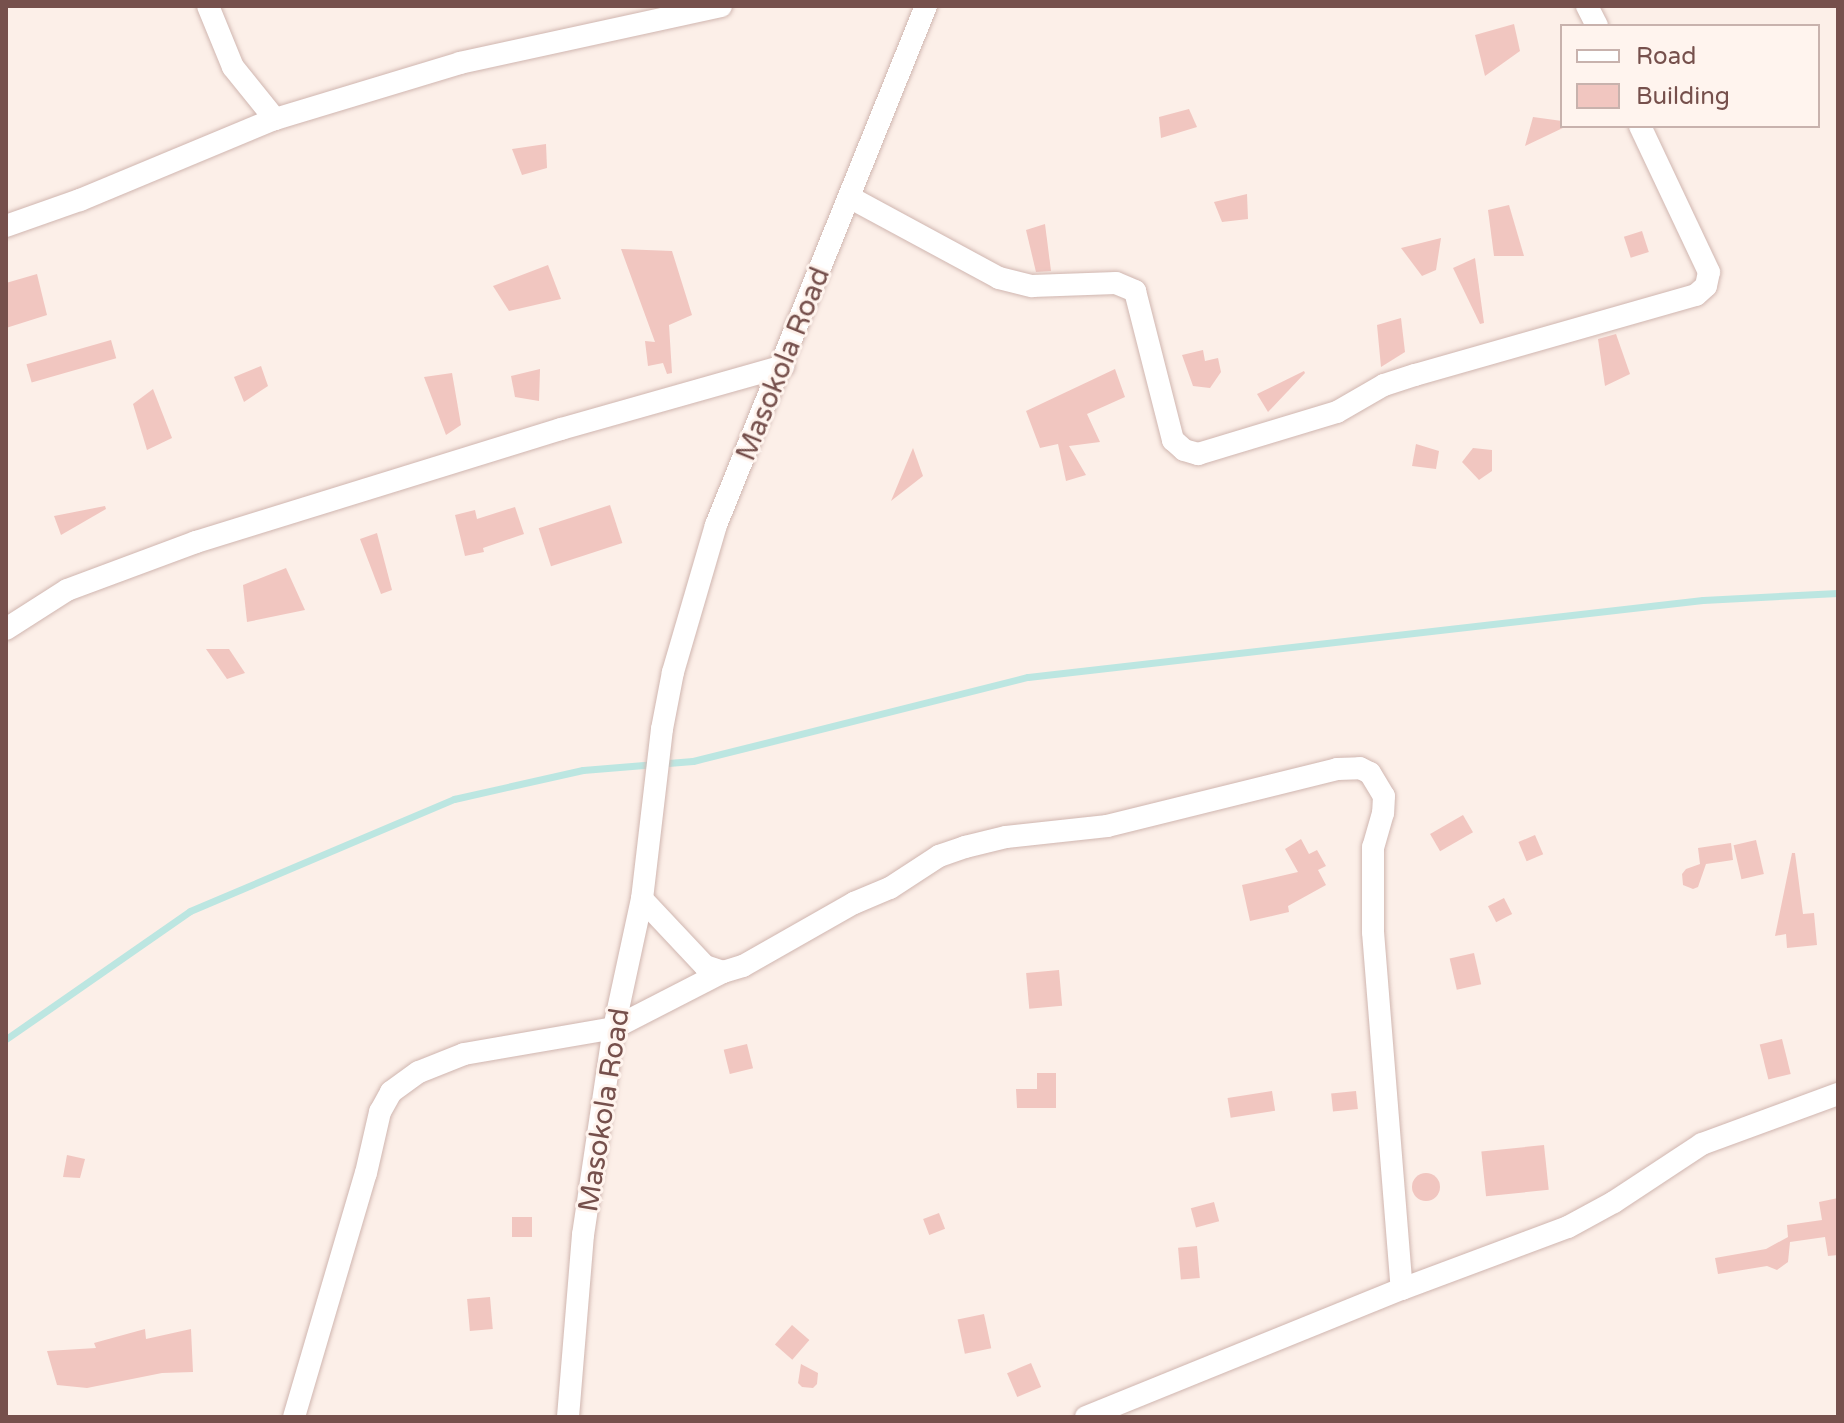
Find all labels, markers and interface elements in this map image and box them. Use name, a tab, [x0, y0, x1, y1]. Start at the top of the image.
legend	[1560, 24, 1820, 128]
text: Road	[1636, 42, 1696, 71]
text: Building	[1636, 82, 1730, 111]
street label: Masokola Road	[729, 262, 837, 466]
street label: Masokola Road	[571, 1006, 637, 1214]

